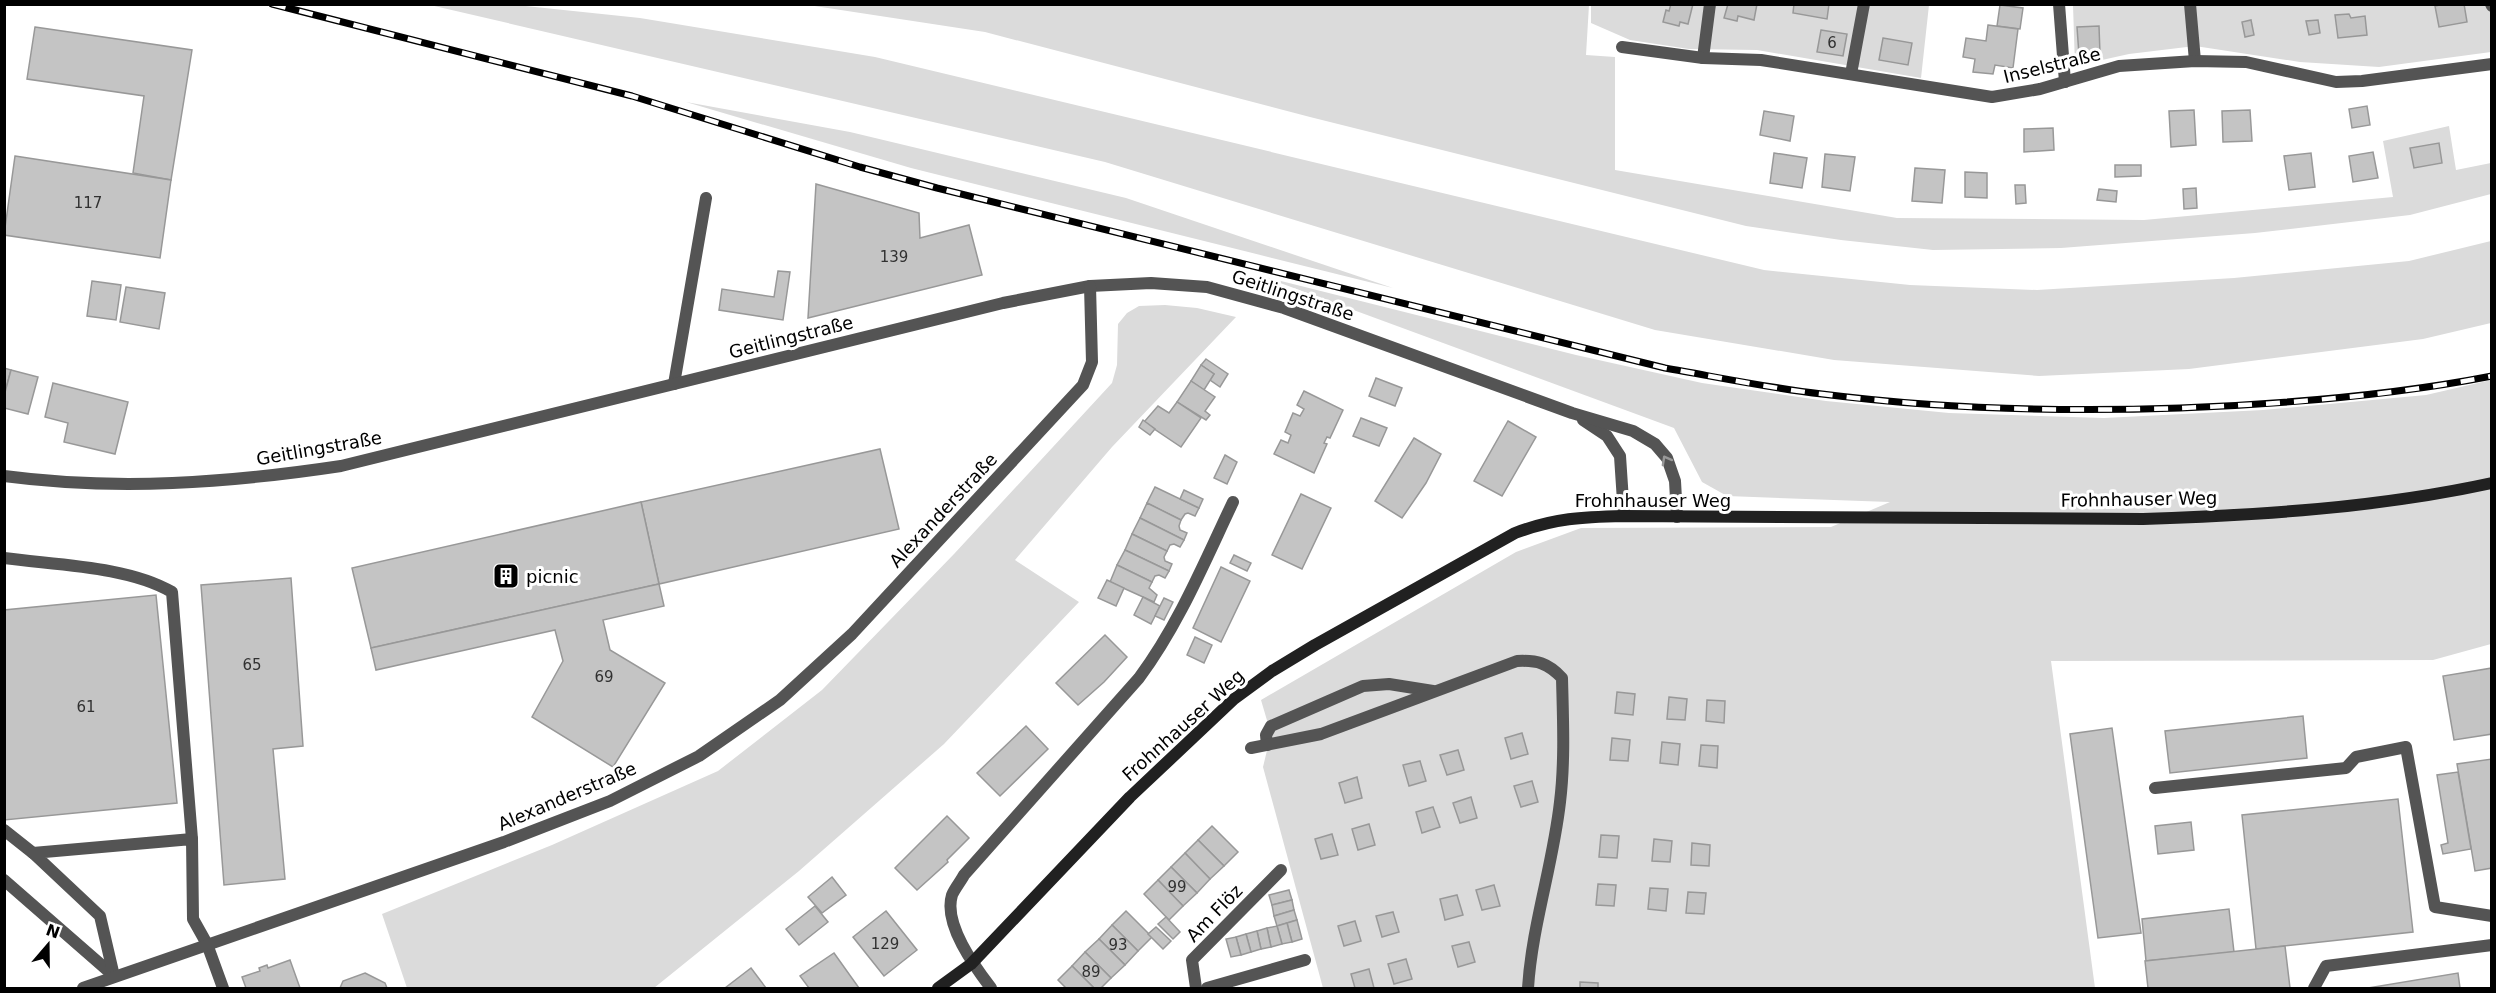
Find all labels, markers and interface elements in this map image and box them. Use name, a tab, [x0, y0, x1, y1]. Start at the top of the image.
house number: 6	[1827, 34, 1837, 52]
street label: Inselstraße	[2001, 43, 2103, 87]
house number: 117	[74, 194, 102, 212]
house number: 139	[880, 248, 908, 266]
street label: Geitlingstraße	[1229, 265, 1357, 325]
street label: Geitlingstraße	[727, 311, 855, 363]
street label: Geitlingstraße	[255, 427, 383, 469]
street label: Alexanderstraße	[885, 449, 1001, 571]
one-way arrow	[1662, 456, 1673, 466]
street label: Frohnhauser Weg	[2061, 487, 2217, 511]
street label: Frohnhauser Weg	[1575, 490, 1731, 511]
building icon: picnic	[491, 561, 521, 591]
place label: picnic	[526, 566, 579, 587]
house number: 65	[242, 656, 262, 674]
street label: Frohnhauser Weg	[1118, 665, 1248, 785]
house number: 69	[594, 668, 614, 686]
house number: 61	[76, 698, 96, 716]
street label: Alexanderstraße	[495, 757, 639, 835]
house number: 99	[1167, 878, 1187, 896]
street label: Am Flöz	[1182, 880, 1246, 946]
north arrow	[18, 915, 78, 975]
text: N	[43, 920, 63, 943]
house number: 129	[871, 935, 899, 953]
house number: 93	[1108, 936, 1128, 954]
house number: 89	[1081, 963, 1101, 981]

